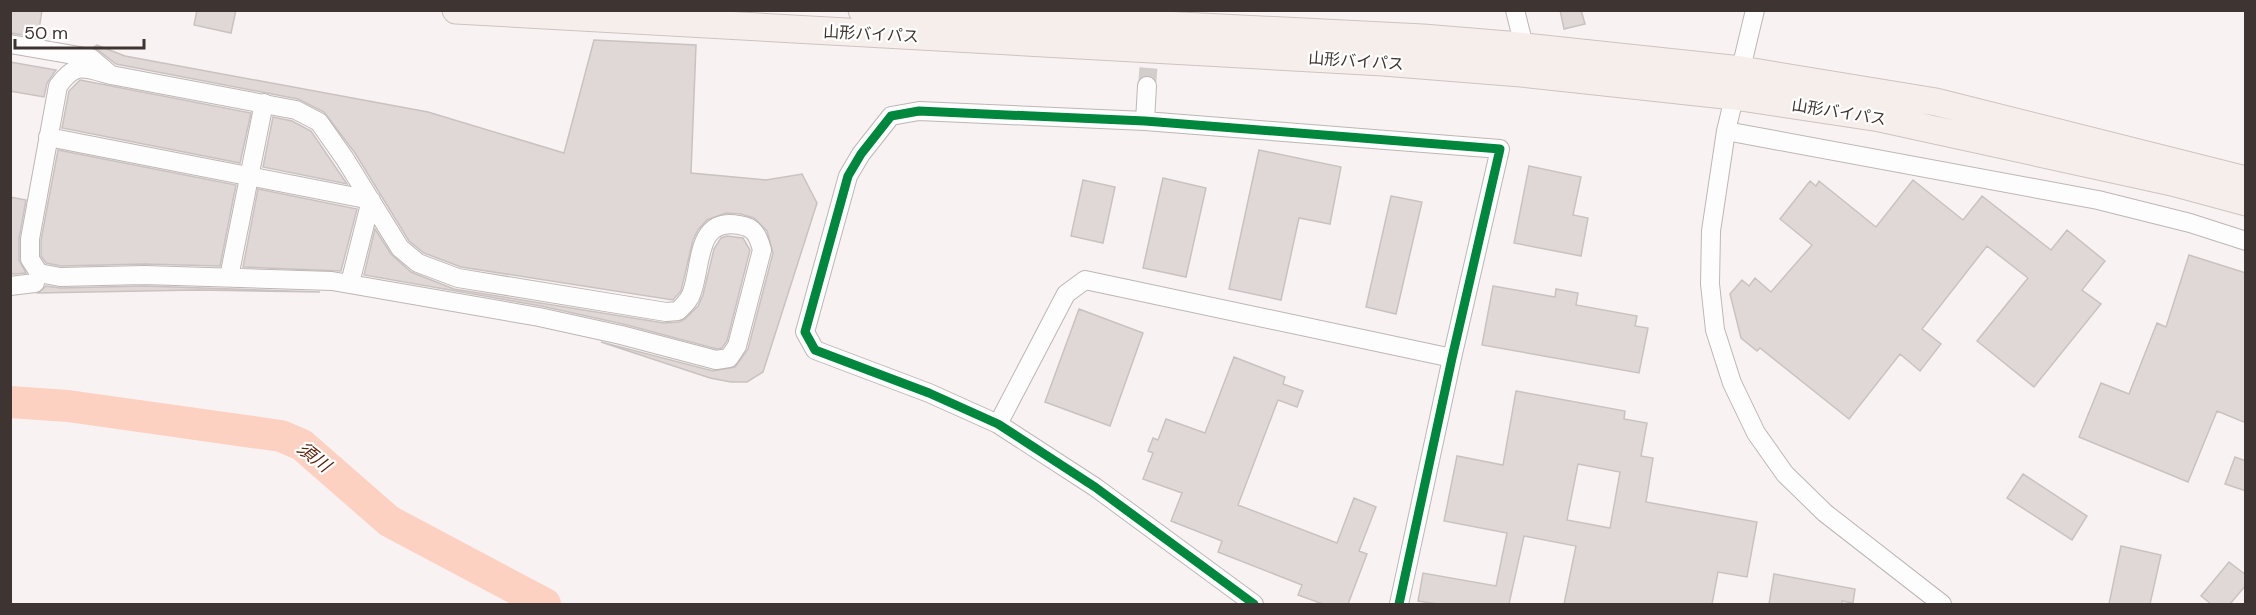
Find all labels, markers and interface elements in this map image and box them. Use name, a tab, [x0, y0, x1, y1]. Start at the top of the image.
scale bar	[15, 12, 144, 50]
text: 50 m	[24, 21, 68, 45]
street label: 山形バイパス	[823, 21, 919, 47]
street label: 山形バイパス	[1308, 47, 1404, 75]
street label: 山形バイパス	[1790, 94, 1888, 130]
water label: 須川	[292, 436, 337, 479]

